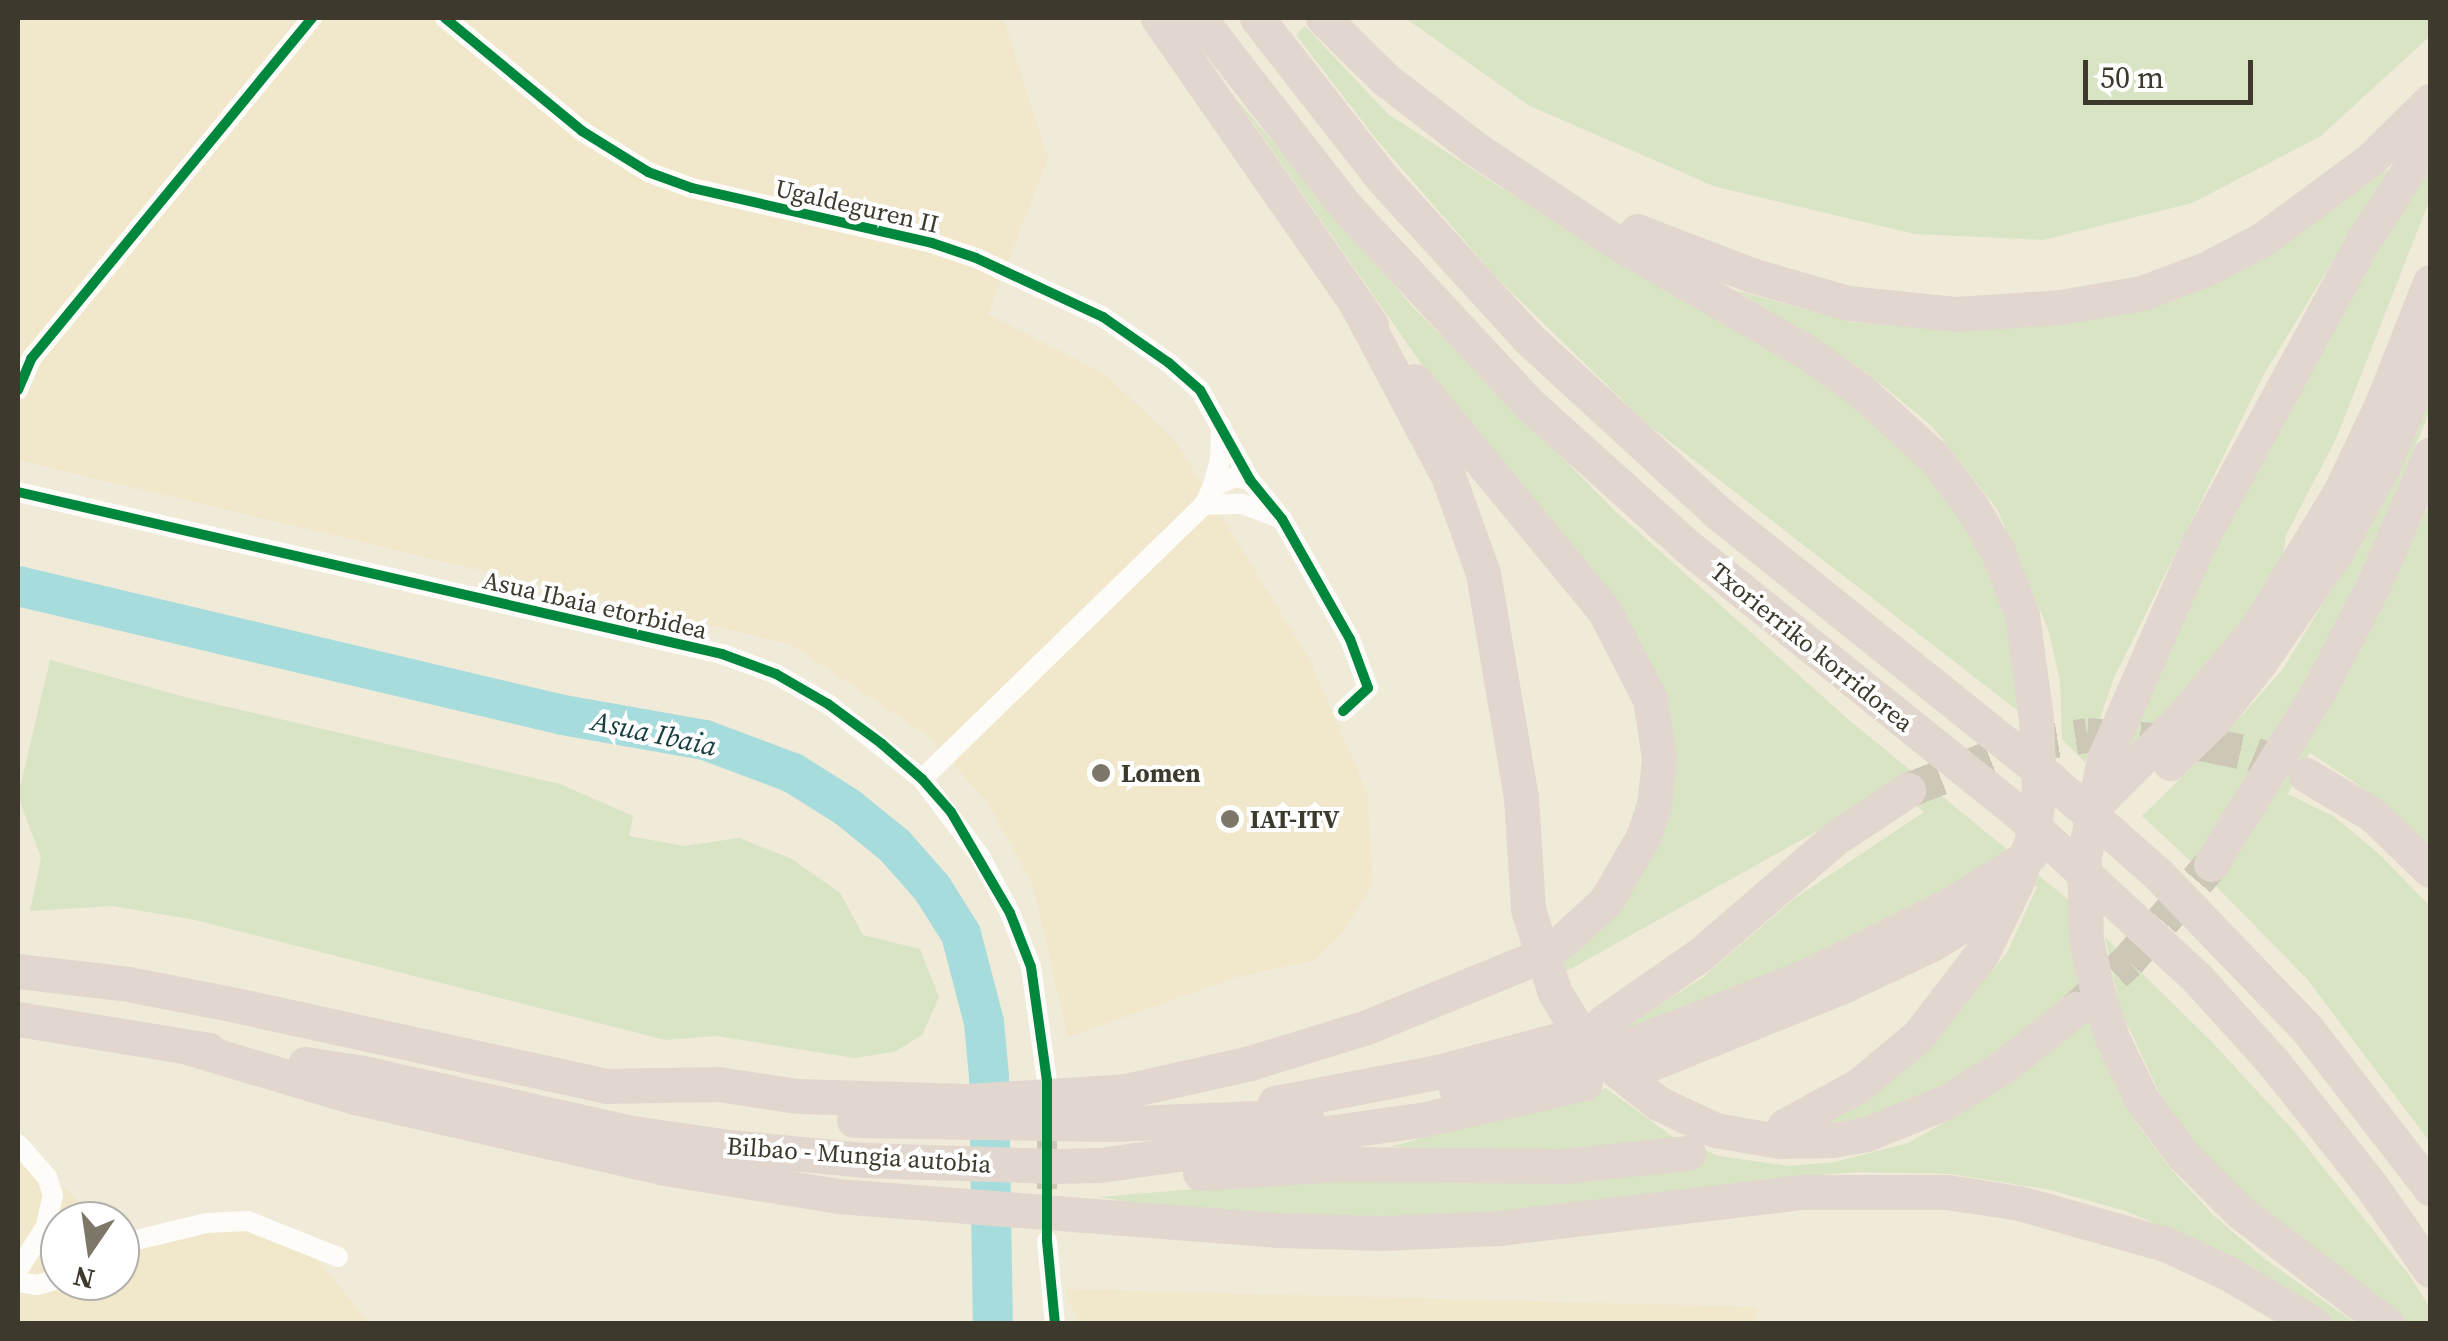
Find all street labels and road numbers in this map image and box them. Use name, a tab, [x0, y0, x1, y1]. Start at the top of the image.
street label: Ugaldeguren II	[772, 173, 942, 239]
street label: Txorierriko korridorea	[1705, 556, 1919, 738]
street label: Asua Ibaia etorbidea	[480, 565, 710, 645]
street label: Bilbao - Mungia autobia	[726, 1131, 992, 1179]

